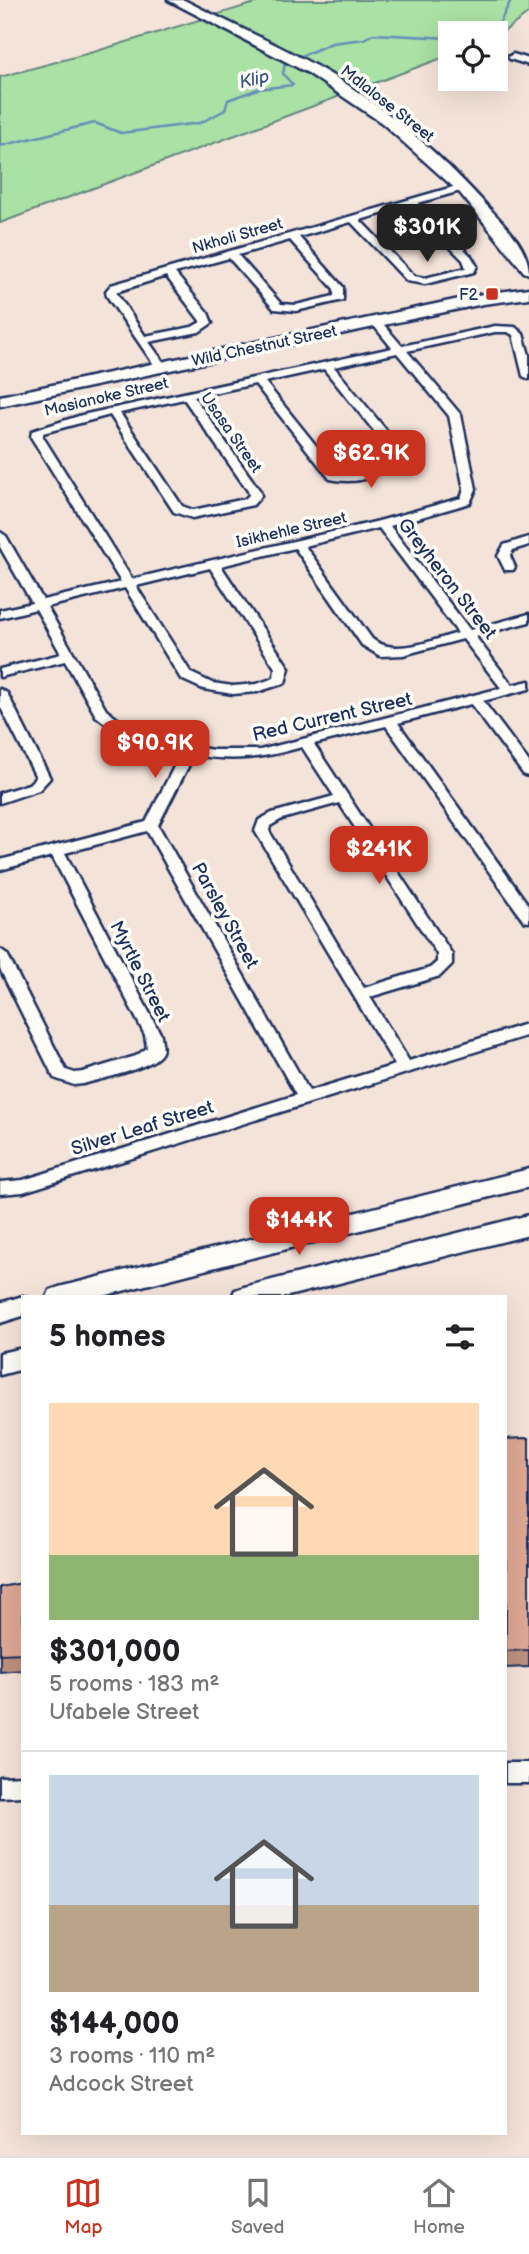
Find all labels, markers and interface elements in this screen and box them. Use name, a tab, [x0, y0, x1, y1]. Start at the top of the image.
map controls	[438, 21, 508, 91]
button: locate	[438, 21, 508, 91]
street label: Mdlalose Street	[337, 62, 438, 147]
water label: Klip	[237, 66, 271, 93]
pin: $301K	[378, 204, 476, 264]
text: $301K	[393, 213, 461, 241]
street label: Nkholi Street	[190, 214, 285, 258]
place label: F2	[459, 286, 479, 305]
marker: F2	[484, 286, 500, 302]
street label: Wild Chestnut Street	[190, 322, 339, 371]
street label: Masianoke Street	[42, 374, 170, 421]
street label: Usasa Street	[196, 389, 265, 477]
pin: $62.9K	[314, 430, 428, 490]
text: $62.9K	[332, 439, 410, 467]
street label: Isikhehle Street	[234, 509, 348, 552]
street label: Greyheron Street	[392, 514, 501, 644]
street label: Red Current Street	[250, 688, 414, 747]
pin: $90.9K	[98, 720, 212, 780]
text: $90.9K	[116, 729, 194, 757]
pin: $241K	[330, 826, 428, 886]
text: $241K	[346, 835, 412, 863]
street label: Parsley Street	[186, 859, 263, 973]
street label: Myrtle Street	[104, 917, 175, 1026]
street label: Silver Leaf Street	[69, 1096, 216, 1161]
pin: $144K	[250, 1198, 348, 1257]
text: $144K	[265, 1206, 333, 1234]
icon: filters	[441, 1318, 479, 1356]
text: 5 homes	[49, 1319, 166, 1355]
icon: home	[201, 1449, 327, 1575]
text: $301,000	[49, 1634, 180, 1670]
text: 5 rooms · 183 m²	[49, 1670, 219, 1698]
text: Ufabele Street	[49, 1698, 199, 1726]
icon: home	[201, 1821, 327, 1947]
text: $144,000	[49, 2006, 179, 2042]
text: 3 rooms · 110 m²	[49, 2042, 215, 2070]
text: Adcock Street	[49, 2070, 194, 2098]
tab: Map	[64, 2174, 102, 2239]
tab: Saved	[231, 2174, 284, 2239]
tab: Home	[413, 2174, 465, 2239]

